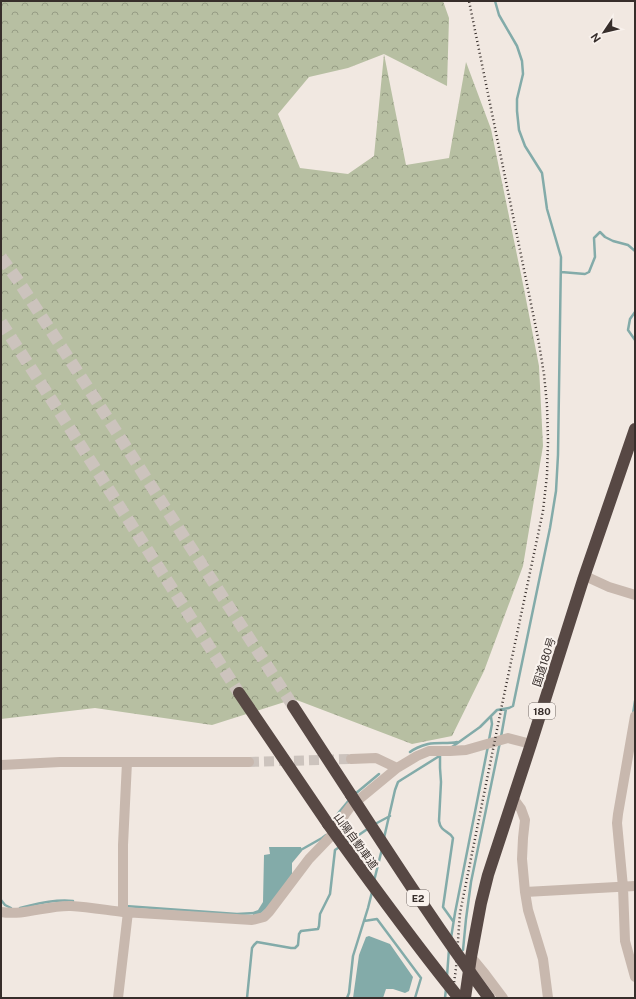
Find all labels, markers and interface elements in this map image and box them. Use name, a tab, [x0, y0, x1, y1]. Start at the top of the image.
north arrow	[584, 12, 624, 52]
text: N	[588, 31, 603, 45]
street label: 国道180号	[530, 636, 558, 688]
road number: 180	[529, 703, 555, 719]
street label: 山陽自動車道	[332, 811, 380, 871]
road number: E2	[407, 890, 429, 906]

